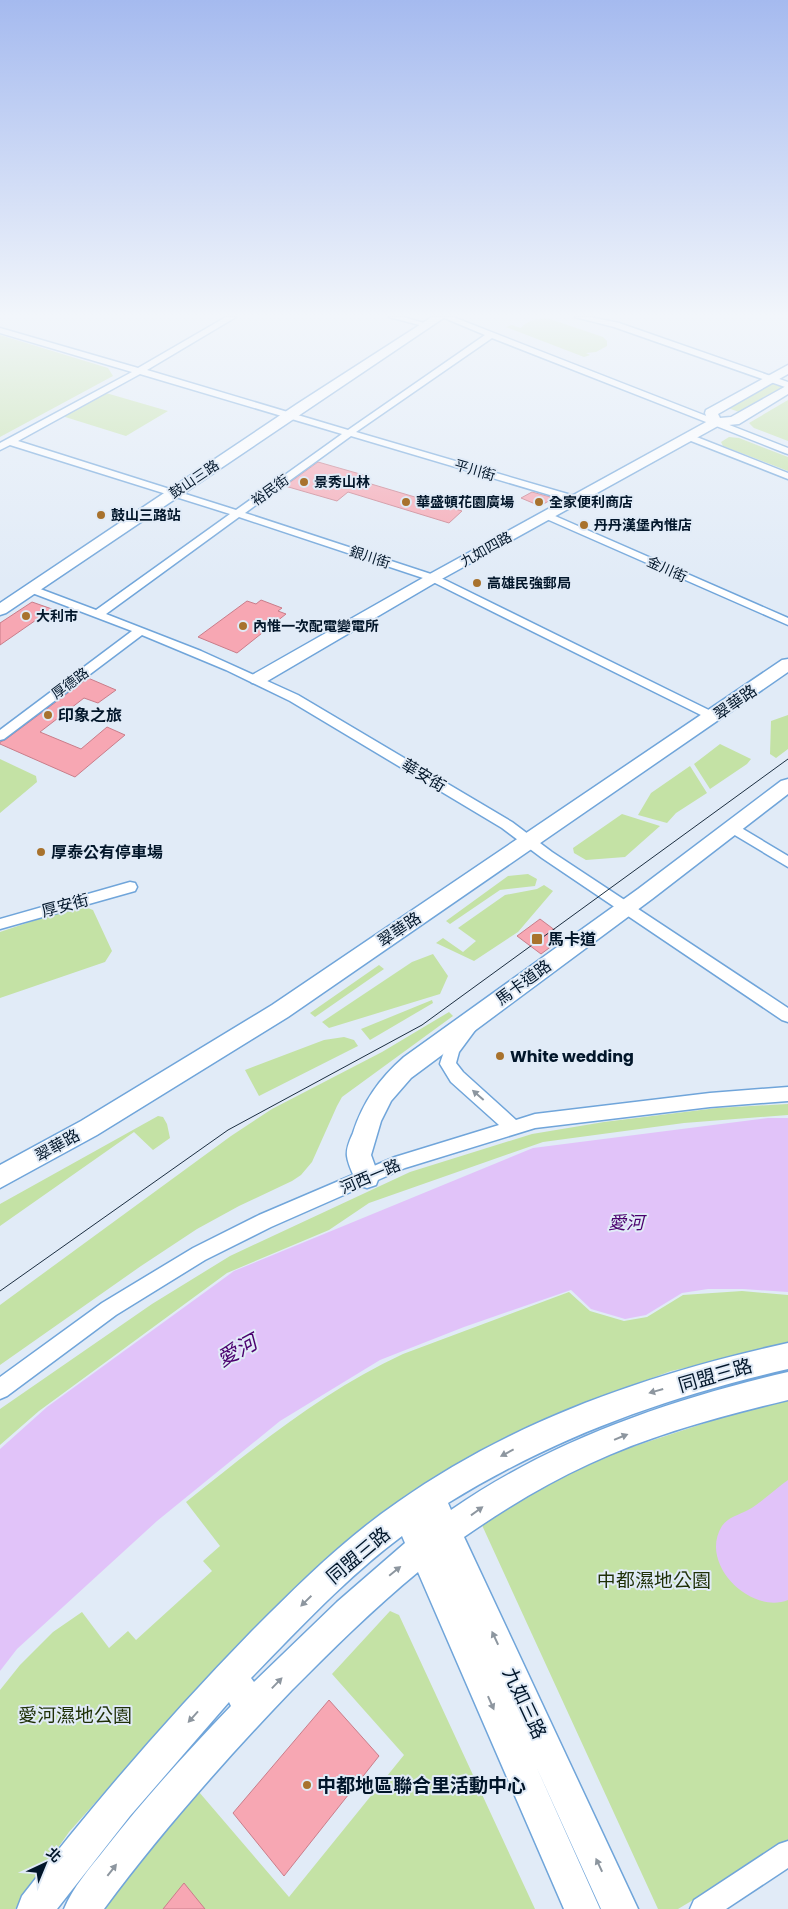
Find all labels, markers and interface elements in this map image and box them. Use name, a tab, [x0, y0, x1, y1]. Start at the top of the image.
street label: 鼓山三路	[165, 455, 223, 503]
street label: 平川街	[452, 455, 498, 485]
street label: 裕民街	[247, 470, 293, 510]
place label: 景秀山林	[314, 472, 370, 492]
marker: 景秀山林	[298, 476, 310, 488]
place label: 華盛頓花園廣場	[416, 492, 514, 512]
place label: 全家便利商店	[549, 492, 633, 512]
marker: 華盛頓花園廣場	[400, 496, 412, 508]
marker: 全家便利商店	[533, 496, 545, 508]
place label: 鼓山三路站	[111, 505, 181, 525]
marker: 鼓山三路站	[95, 509, 107, 521]
place label: 丹丹漢堡內惟店	[594, 515, 692, 535]
marker: 丹丹漢堡內惟店	[578, 519, 590, 531]
street label: 九如四路	[457, 527, 515, 571]
street label: 銀川街	[347, 541, 393, 573]
street label: 金川街	[644, 551, 690, 587]
place label: 高雄民強郵局	[487, 573, 571, 593]
marker: 高雄民強郵局	[471, 577, 483, 589]
place label: 大利市	[36, 606, 78, 626]
marker: 大利市	[20, 610, 32, 622]
place label: 內惟一次配電變電所	[253, 616, 379, 636]
marker: 內惟一次配電變電所	[237, 620, 249, 632]
street label: 厚德路	[47, 663, 93, 703]
street label: 翠華路	[709, 679, 762, 726]
place label: 印象之旅	[58, 704, 122, 727]
marker: 印象之旅	[42, 709, 54, 721]
street label: 華安街	[397, 753, 450, 798]
place label: 厚泰公有停車場	[51, 841, 163, 864]
marker: 厚泰公有停車場	[35, 846, 47, 858]
street label: 厚安街	[39, 888, 91, 923]
street label: 翠華路	[373, 906, 426, 952]
place label: 馬卡道	[548, 928, 596, 951]
marker: 馬卡道	[530, 932, 544, 946]
street label: 馬卡道路	[491, 954, 556, 1011]
place label: White wedding	[510, 1045, 634, 1068]
marker: White wedding	[494, 1050, 506, 1062]
one-way arrow	[472, 1089, 484, 1101]
street label: 翠華路	[31, 1124, 84, 1167]
street label: 河西一路	[336, 1153, 404, 1200]
water label: 愛河	[608, 1210, 647, 1235]
water label: 愛河	[211, 1326, 266, 1373]
street label: 同盟三路	[675, 1352, 755, 1399]
one-way arrow	[649, 1388, 664, 1396]
one-way arrow	[614, 1432, 628, 1440]
one-way arrow	[499, 1449, 514, 1457]
one-way arrow	[471, 1506, 484, 1516]
street label: 同盟三路	[321, 1521, 396, 1590]
one-way arrow	[388, 1566, 401, 1577]
park label: 中都濕地公園	[597, 1567, 711, 1594]
one-way arrow	[300, 1594, 312, 1606]
one-way arrow	[490, 1631, 498, 1645]
street label: 九如三路	[496, 1663, 553, 1743]
one-way arrow	[271, 1677, 283, 1689]
one-way arrow	[488, 1696, 496, 1710]
park label: 愛河濕地公園	[18, 1702, 132, 1729]
one-way arrow	[187, 1711, 199, 1723]
place label: 中都地區聯合里活動中心	[317, 1772, 526, 1799]
marker: 中都地區聯合里活動中心	[301, 1779, 313, 1791]
north arrow	[20, 1839, 70, 1889]
text: 北	[42, 1843, 66, 1867]
one-way arrow	[595, 1858, 603, 1872]
one-way arrow	[106, 1864, 117, 1877]

